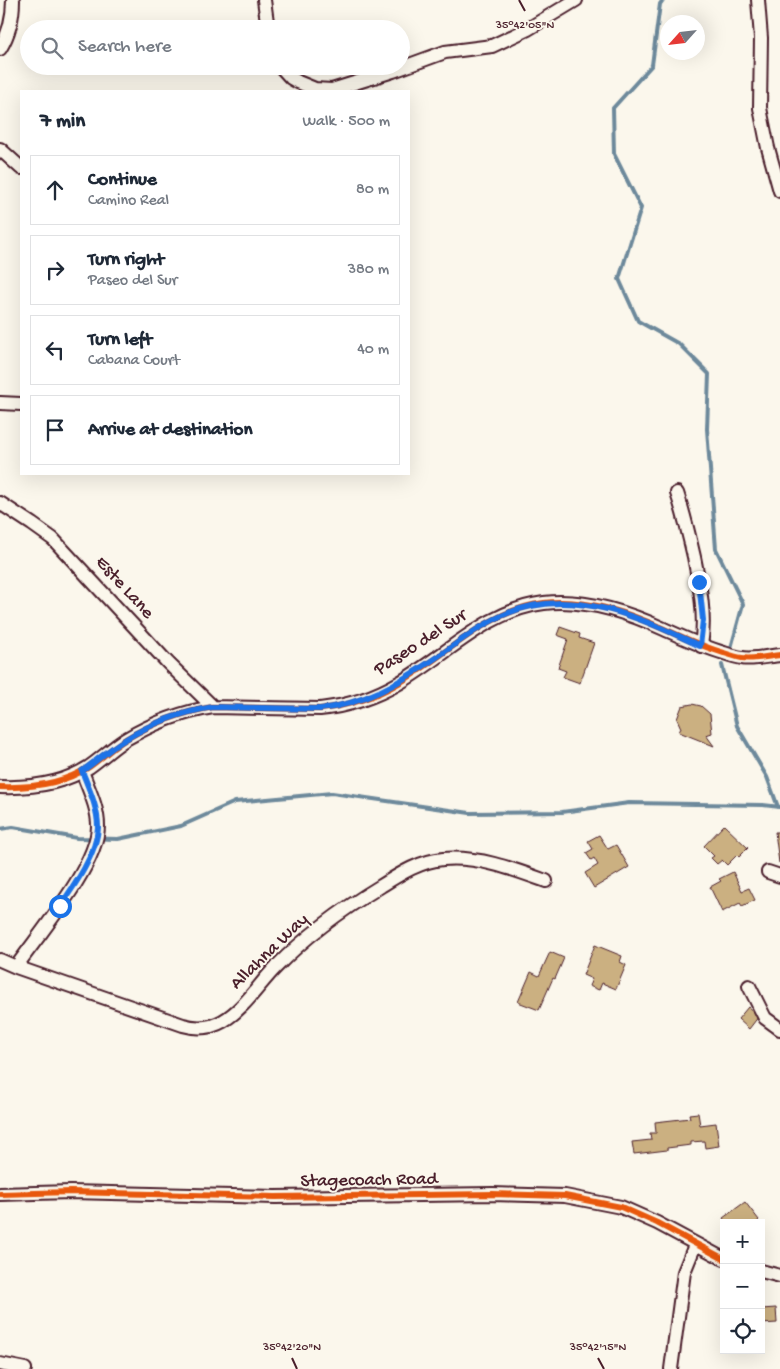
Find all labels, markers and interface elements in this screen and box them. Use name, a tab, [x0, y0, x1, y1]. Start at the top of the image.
north arrow	[660, 15, 705, 60]
text: 35°42'05"N	[495, 19, 554, 33]
search box	[20, 20, 410, 75]
icon: search	[38, 34, 66, 62]
text: Search here	[78, 36, 172, 59]
text: 7 min	[40, 110, 85, 135]
text: Walk · 500 m	[303, 113, 390, 132]
text: Continue	[88, 169, 157, 192]
icon: ahead	[41, 176, 69, 204]
text: 80 m	[356, 181, 389, 200]
text: Camino Real	[88, 192, 169, 211]
text: Turn right	[88, 249, 164, 272]
icon: right	[41, 256, 69, 284]
text: 380 m	[348, 261, 389, 280]
text: Paseo del Sur	[88, 272, 178, 291]
text: Turn left	[88, 329, 152, 352]
icon: left	[41, 336, 69, 364]
text: 40 m	[357, 341, 389, 360]
text: Cabana Court	[88, 352, 180, 371]
icon: arrive	[41, 416, 69, 444]
text: Arrive at destination	[88, 419, 252, 442]
street label: Este Lane	[90, 552, 159, 625]
route end	[688, 571, 711, 594]
street label: Paseo del Sur	[369, 603, 474, 682]
route start	[49, 895, 72, 918]
street label: Allahna Way	[226, 908, 315, 995]
street label: Stagecoach Road	[300, 1168, 440, 1194]
map controls	[720, 1219, 765, 1354]
button: +	[720, 1219, 765, 1264]
button: −	[720, 1264, 765, 1309]
button: locate	[720, 1309, 765, 1354]
text: 35°42'20"N	[262, 1341, 321, 1355]
text: 35°42'15"N	[569, 1341, 626, 1355]

